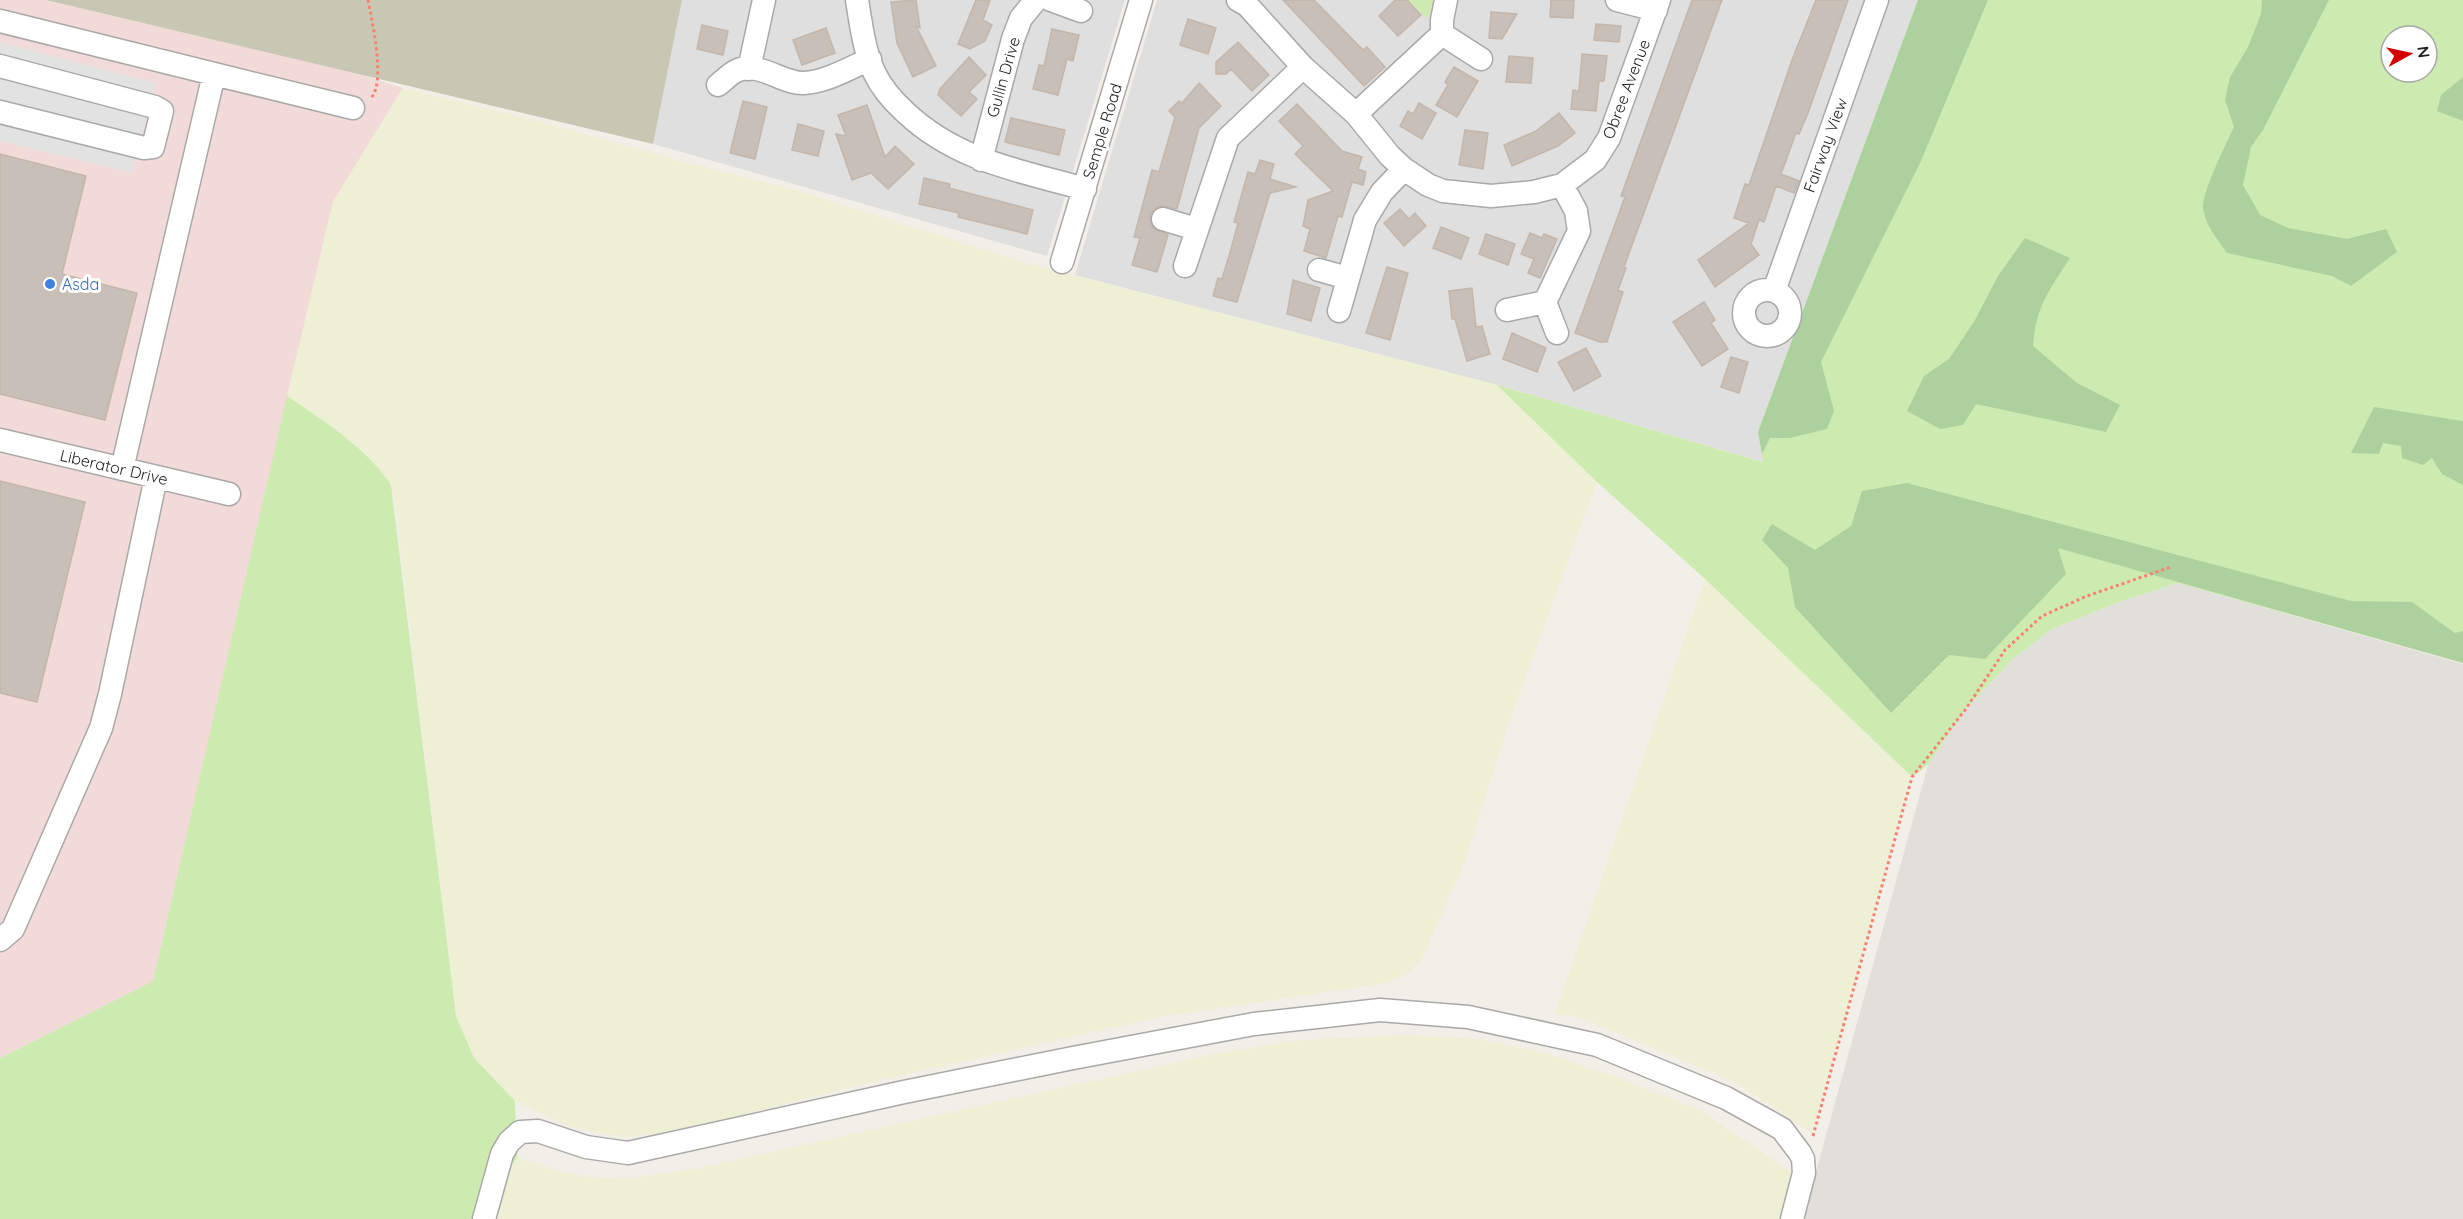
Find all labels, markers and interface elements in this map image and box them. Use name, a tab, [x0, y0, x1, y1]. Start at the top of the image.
north arrow	[2379, 24, 2439, 84]
street label: Gullin Drive	[982, 34, 1024, 120]
street label: Obree Avenue	[1598, 36, 1654, 142]
text: N	[2413, 45, 2435, 59]
street label: Semple Road	[1078, 81, 1126, 181]
street label: Fairway View	[1799, 95, 1851, 195]
place label: Asda	[62, 274, 99, 294]
marker: Asda	[43, 277, 57, 291]
street label: Liberator Drive	[58, 445, 170, 489]

